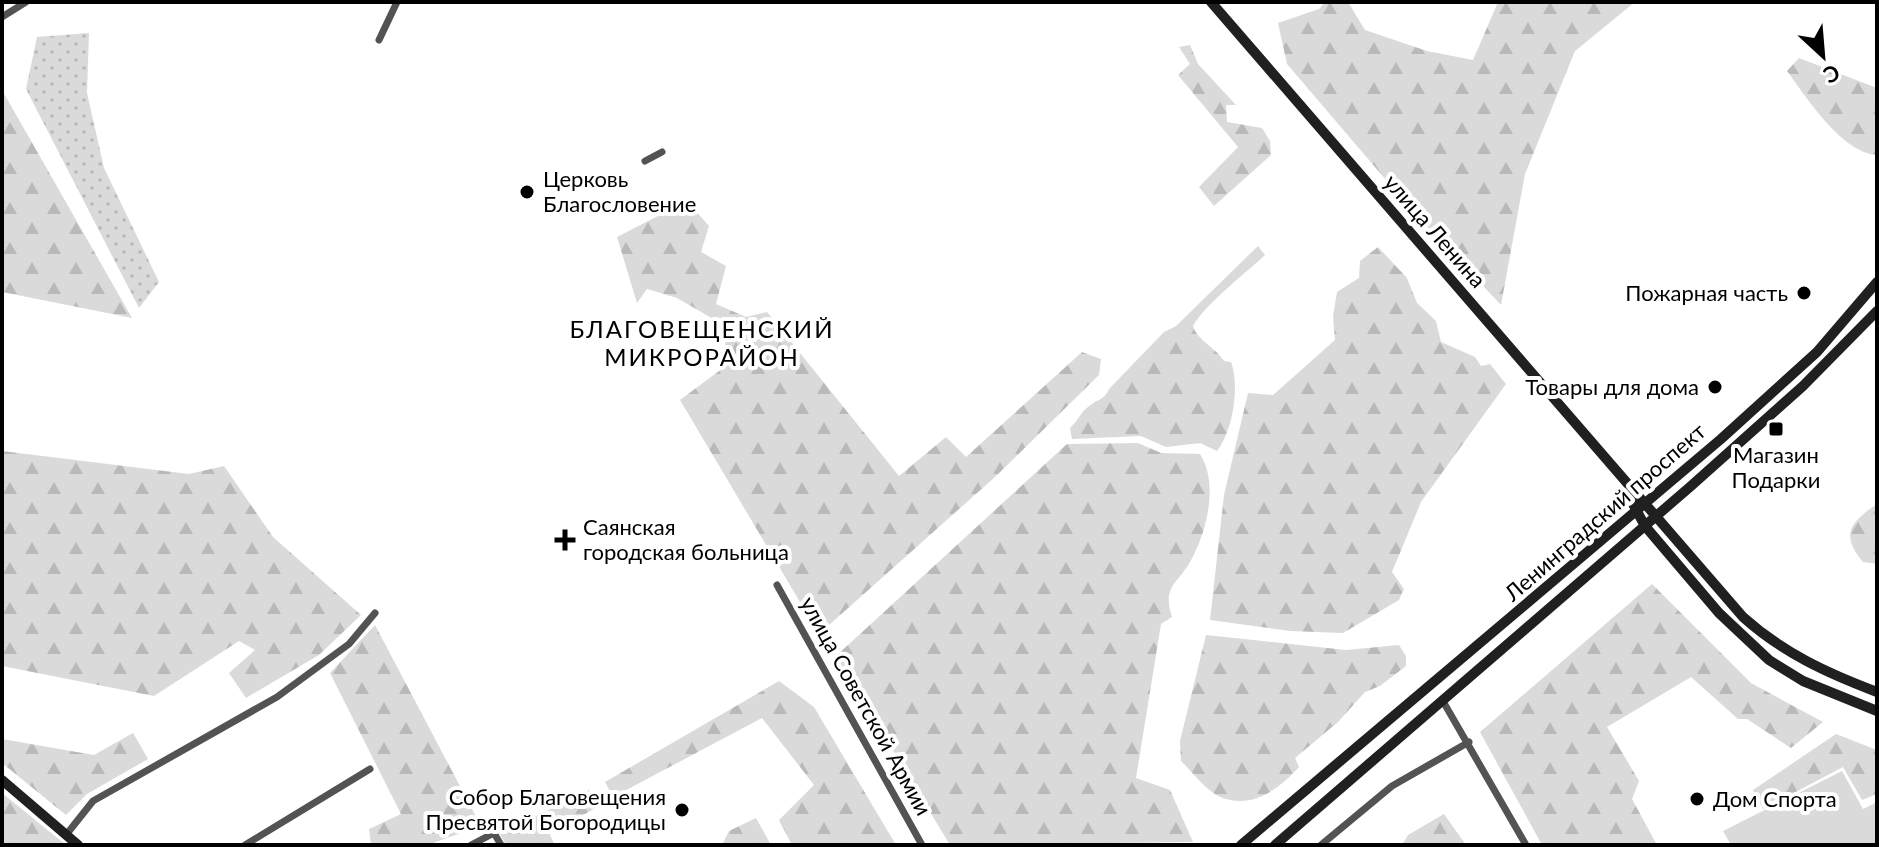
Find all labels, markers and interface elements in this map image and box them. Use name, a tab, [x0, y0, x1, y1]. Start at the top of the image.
north arrow	[1783, 16, 1863, 96]
text: С	[1819, 59, 1844, 90]
place label: Церковь Благословение	[543, 165, 696, 217]
street label: улица Ленина	[1379, 168, 1492, 293]
marker: Церковь Благословение	[518, 183, 536, 201]
place label: Пожарная часть	[1625, 279, 1788, 306]
marker: Пожарная часть	[1795, 284, 1813, 302]
district label: БЛАГОВЕЩЕНСКИЙ МИКРОРАЙОН	[569, 314, 835, 371]
place label: Товары для дома	[1525, 373, 1699, 400]
marker: Товары для дома	[1706, 378, 1724, 396]
street label: Ленинградский проспект	[1498, 417, 1711, 607]
marker: Магазин Подарки	[1767, 420, 1785, 438]
place label: Магазин Подарки	[1732, 441, 1820, 493]
place label: Саянская городская больница	[583, 513, 789, 565]
marker: Саянская городская больница	[554, 529, 576, 551]
street label: улица Советской Армии	[795, 592, 938, 820]
place label: Собор Благовещения Пресвятой Богородицы	[426, 783, 666, 835]
place label: Дом Спорта	[1713, 785, 1837, 812]
marker: Дом Спорта	[1688, 790, 1706, 808]
marker: Собор Благовещения Пресвятой Богородицы	[673, 801, 691, 819]

